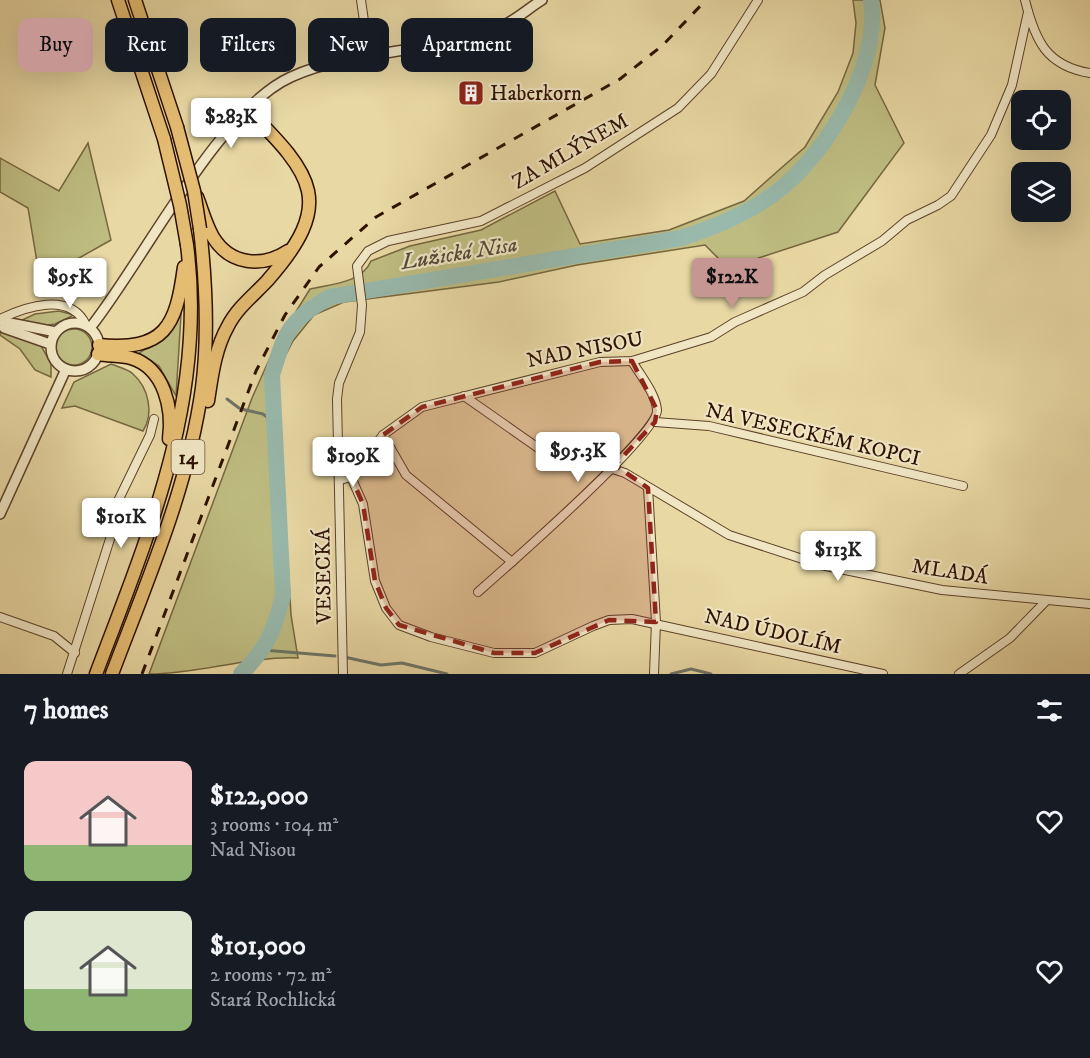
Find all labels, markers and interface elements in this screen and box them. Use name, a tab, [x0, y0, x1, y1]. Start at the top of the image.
chip: Buy	[18, 18, 93, 72]
chip: Rent	[105, 18, 188, 72]
chip: Filters	[200, 18, 296, 72]
chip: New	[308, 18, 389, 72]
chip: Apartment	[401, 18, 533, 72]
building icon: Haberkorn	[456, 78, 486, 108]
place label: Haberkorn	[490, 81, 582, 107]
map controls	[1011, 90, 1071, 222]
button: locate	[1011, 90, 1071, 150]
pin: $283K	[189, 98, 273, 149]
text: $283K	[205, 105, 257, 130]
street label: ZA MLÝNEM	[507, 106, 633, 196]
button: layers	[1011, 162, 1071, 222]
water label: Lužická Nisa	[397, 231, 519, 276]
pin: $95K	[34, 258, 106, 309]
pin: $122K	[690, 258, 774, 309]
text: $95K	[48, 265, 92, 290]
text: $122K	[706, 265, 758, 290]
street label: NAD NISOU	[525, 326, 646, 374]
street label: NA VESECKÉM KOPCI	[703, 397, 923, 472]
pin: $95.3K	[529, 432, 627, 483]
pin: $109K	[311, 437, 395, 488]
text: $95.3K	[550, 439, 606, 464]
road number: 14	[172, 440, 204, 474]
text: $109K	[327, 444, 379, 469]
pin: $101K	[79, 498, 163, 549]
text: $101K	[96, 505, 146, 530]
street label: VESECKÁ	[308, 527, 338, 625]
pin: $113K	[796, 531, 880, 582]
text: $113K	[814, 538, 862, 563]
street label: MLADÁ	[910, 551, 991, 591]
street label: NAD ÚDOLÍM	[702, 602, 844, 660]
text: 7 homes	[24, 694, 108, 727]
icon: filters	[1033, 694, 1066, 727]
text: $122,000	[210, 780, 309, 813]
icon: home	[72, 785, 144, 857]
icon: heart	[1033, 805, 1066, 838]
text: 3 rooms · 104 m²	[210, 813, 338, 838]
text: Nad Nisou	[210, 838, 296, 863]
text: $101,000	[210, 930, 306, 963]
icon: home	[72, 935, 144, 1007]
icon: heart	[1033, 955, 1066, 988]
text: 2 rooms · 72 m²	[210, 963, 332, 988]
text: Stará Rochlická	[210, 988, 336, 1013]

